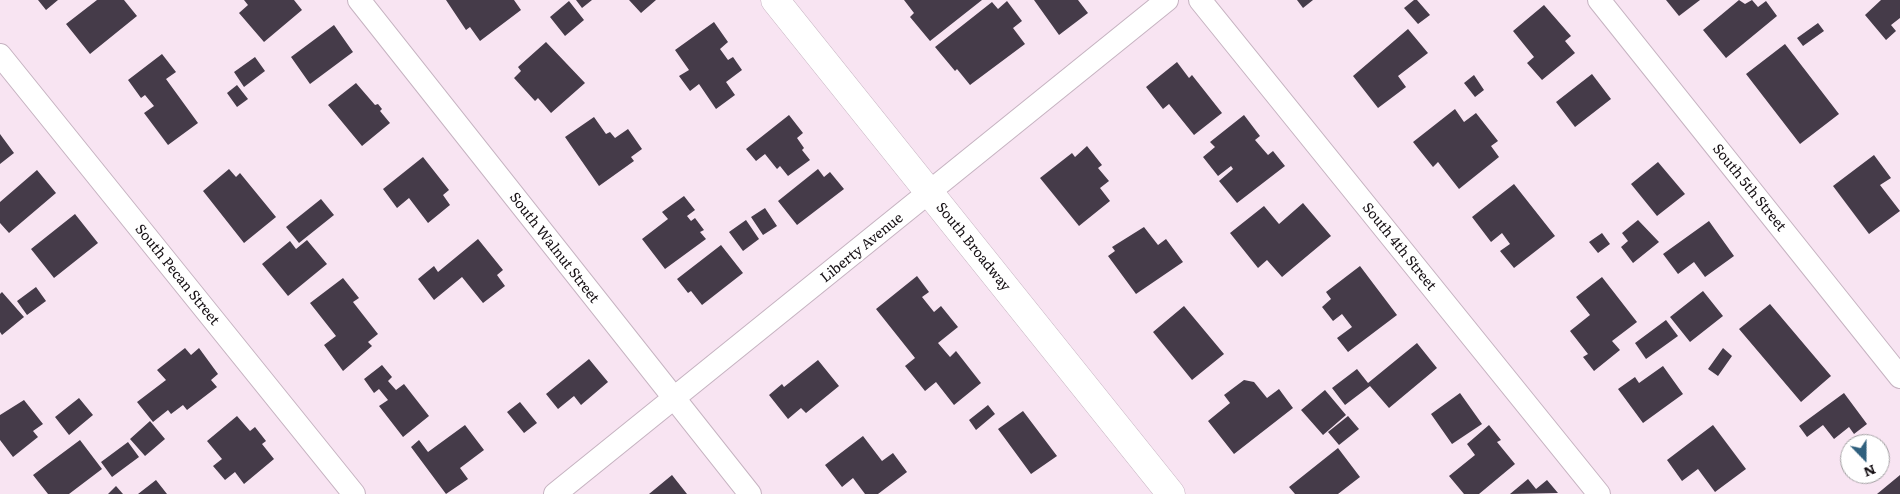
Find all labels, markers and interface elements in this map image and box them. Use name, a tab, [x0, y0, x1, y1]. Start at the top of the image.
street label: South 5th Street	[1709, 141, 1789, 235]
street label: South Walnut Street	[506, 189, 602, 307]
street label: South Broadway	[932, 199, 1014, 295]
street label: South 4th Street	[1358, 200, 1440, 294]
street label: Liberty Avenue	[817, 210, 907, 286]
street label: South Pecan Street	[131, 221, 223, 329]
north arrow	[1840, 434, 1890, 484]
text: N	[1861, 461, 1879, 483]

